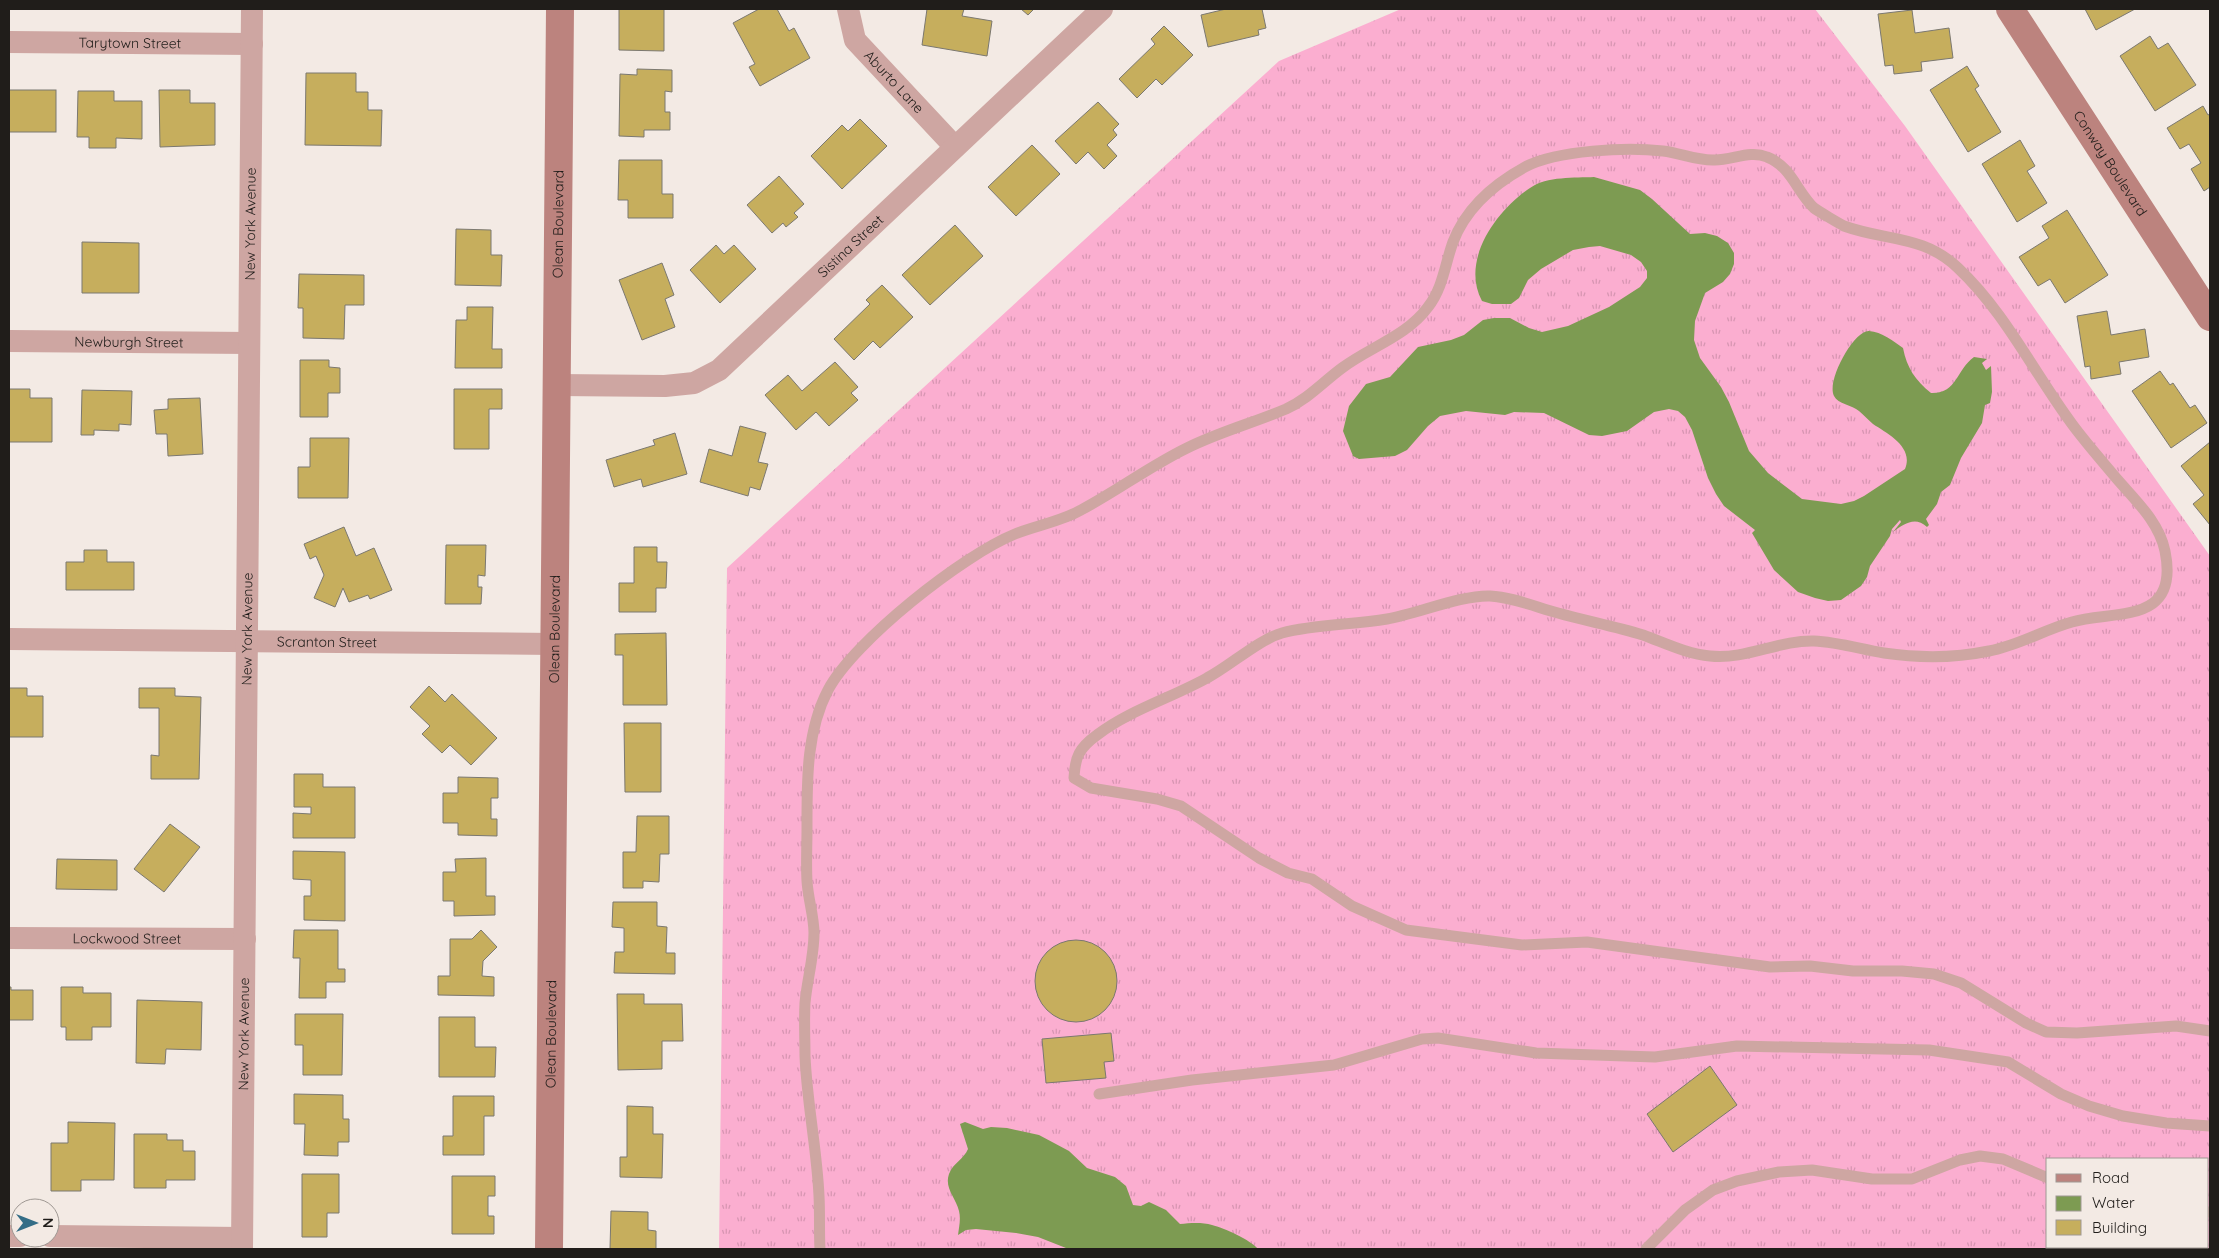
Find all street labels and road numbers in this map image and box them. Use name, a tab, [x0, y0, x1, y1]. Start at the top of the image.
street label: Tarytown Street	[79, 34, 182, 52]
street label: Aburto Lane	[860, 46, 928, 117]
street label: Conway Boulevard	[2069, 107, 2151, 220]
street label: New York Avenue	[241, 167, 260, 281]
street label: Olean Boulevard	[549, 170, 568, 278]
street label: Sistina Street	[814, 211, 887, 281]
street label: Newburgh Street	[74, 333, 184, 351]
street label: New York Avenue	[238, 572, 256, 686]
street label: Olean Boulevard	[545, 575, 564, 683]
street label: Scranton Street	[277, 632, 377, 651]
street label: Lockwood Street	[73, 929, 182, 948]
street label: New York Avenue	[234, 977, 253, 1091]
street label: Olean Boulevard	[541, 980, 560, 1088]

